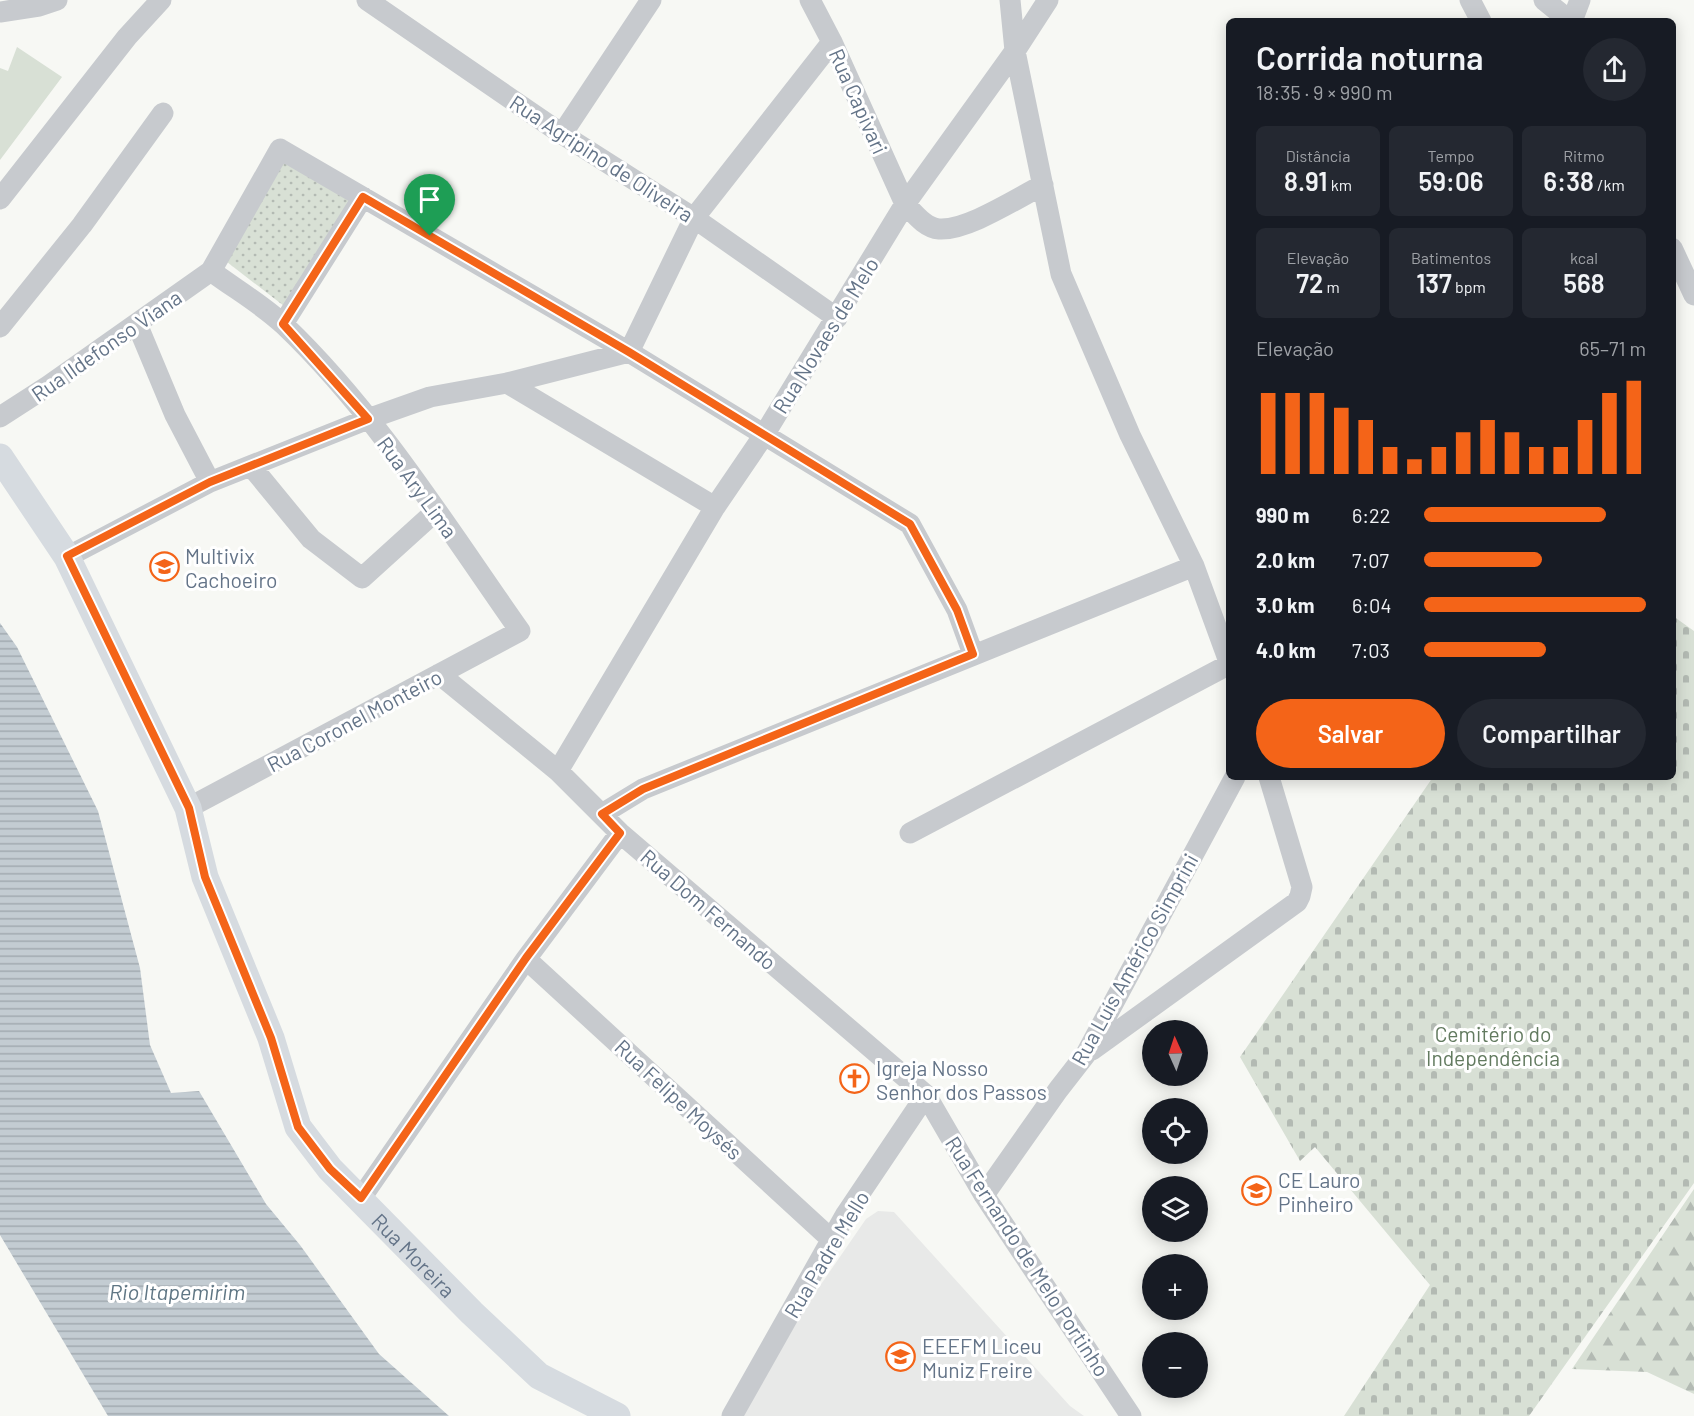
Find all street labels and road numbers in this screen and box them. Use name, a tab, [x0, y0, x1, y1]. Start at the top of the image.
street label: Rua Capivari	[825, 44, 893, 158]
street label: Rua Agripino de Oliveira	[505, 89, 699, 227]
street label: Rua Novaes de Melo	[767, 252, 883, 418]
street label: Rua Ildefonso Viana	[26, 284, 186, 406]
street label: Rua Ary Lima	[373, 431, 463, 543]
street label: Rua Coronel Monteiro	[262, 663, 446, 777]
street label: Rua Dom Fernando	[636, 843, 782, 975]
street label: Rua Luís Américo Simprini	[1065, 849, 1203, 1069]
street label: Rua Felipe Moysés	[610, 1034, 748, 1164]
street label: Rua Fernando de Melo Portinho	[941, 1131, 1115, 1381]
street label: Rua Padre Mello	[778, 1186, 874, 1322]
street label: Rua Moreira	[368, 1207, 461, 1302]

